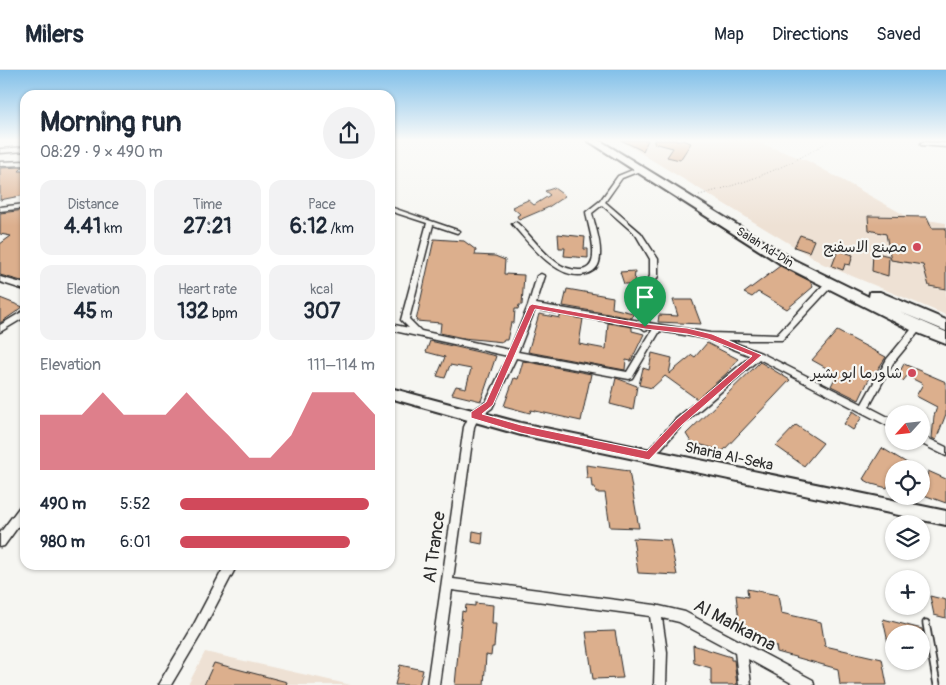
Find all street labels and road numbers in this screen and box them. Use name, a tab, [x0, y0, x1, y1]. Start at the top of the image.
street label: Salah Ad-Din	[733, 224, 796, 271]
street label: Sharia Al-Seka	[683, 438, 775, 475]
street label: Al Trance	[418, 510, 451, 584]
street label: Al Mahkama	[690, 594, 780, 657]

